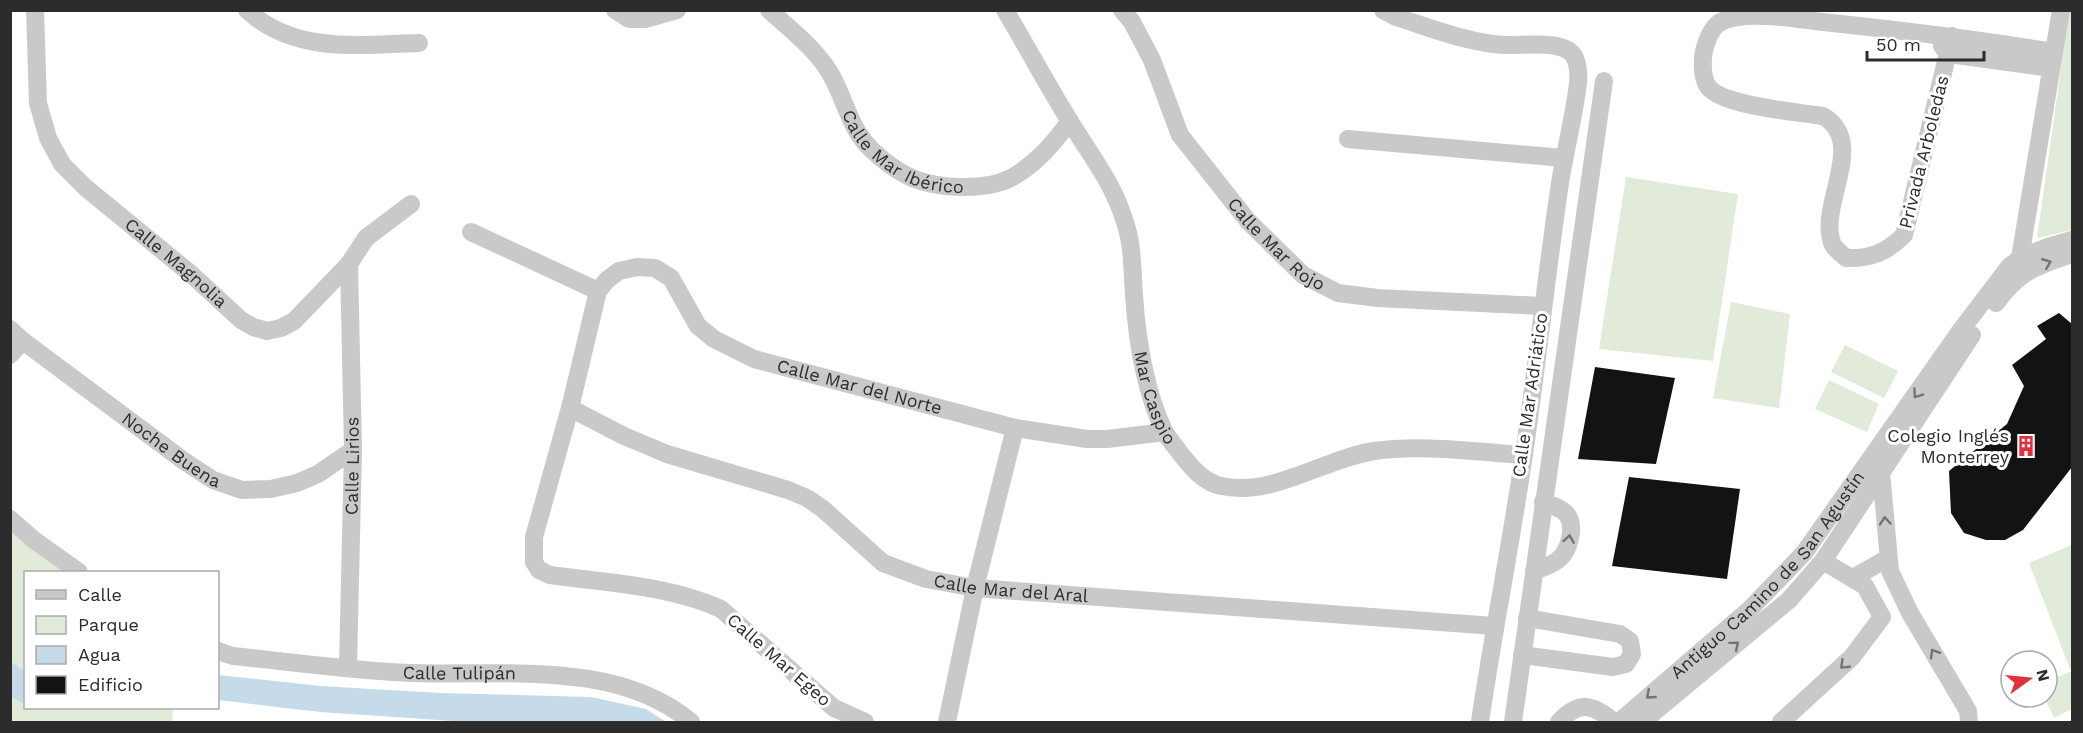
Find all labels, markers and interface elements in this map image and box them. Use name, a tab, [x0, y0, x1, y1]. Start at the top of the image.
scale bar	[1867, 24, 1984, 62]
text: 50 m	[1876, 34, 1921, 55]
street label: Privada Arboledas	[1894, 73, 1953, 231]
street label: Calle Mar Ibérico	[838, 106, 964, 197]
street label: Calle Mar Rojo	[1224, 193, 1329, 294]
street label: Calle Magnolia	[121, 213, 232, 312]
one-way arrow	[2041, 258, 2052, 270]
street label: Calle Mar Adriático	[1508, 311, 1551, 479]
street label: Mar Caspio	[1130, 349, 1181, 448]
street label: Calle Mar del Norte	[775, 354, 944, 418]
one-way arrow	[1913, 387, 1924, 398]
street label: Noche Buena	[118, 408, 223, 492]
street label: Calle Lirios	[341, 417, 363, 515]
place label: Colegio Inglés Monterrey	[1887, 425, 2010, 467]
building icon: Colegio Inglés Monterrey	[2014, 434, 2038, 458]
street label: Antiguo Camino de San Agustín	[1666, 467, 1868, 683]
one-way arrow	[1879, 517, 1892, 526]
one-way arrow	[1562, 534, 1574, 543]
street label: Calle Mar del Aral	[932, 570, 1090, 606]
legend	[24, 571, 219, 709]
text: Calle	[78, 584, 122, 605]
street label: Calle Mar Egeo	[723, 609, 836, 710]
text: Parque	[78, 614, 139, 635]
one-way arrow	[1729, 641, 1740, 652]
text: Agua	[78, 644, 121, 665]
one-way arrow	[1929, 649, 1941, 659]
north arrow	[1999, 649, 2059, 709]
one-way arrow	[1840, 657, 1851, 668]
street label: Calle Tulipán	[402, 662, 516, 683]
text: N	[2032, 667, 2054, 683]
text: Edificio	[78, 674, 143, 695]
one-way arrow	[1646, 688, 1657, 699]

